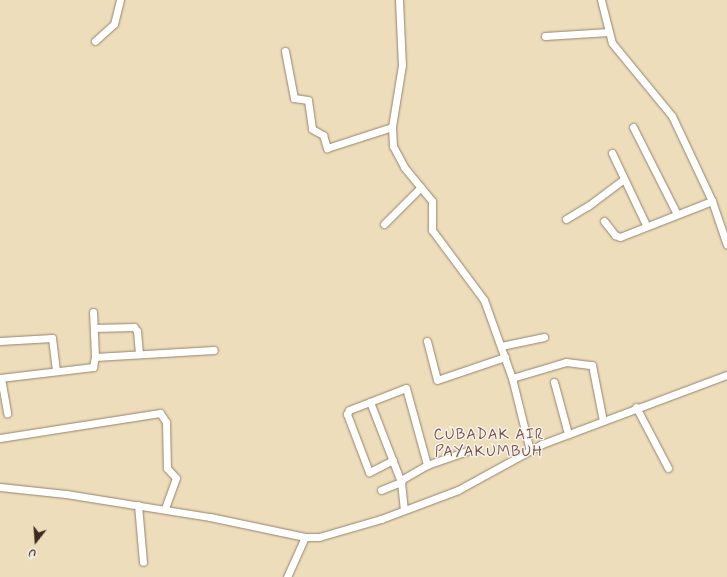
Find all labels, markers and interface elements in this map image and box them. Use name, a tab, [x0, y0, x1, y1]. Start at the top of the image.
district label: CUBADAK AIR PAYAKUMBUH	[433, 426, 545, 461]
north arrow	[16, 521, 56, 561]
text: U	[27, 545, 38, 560]

